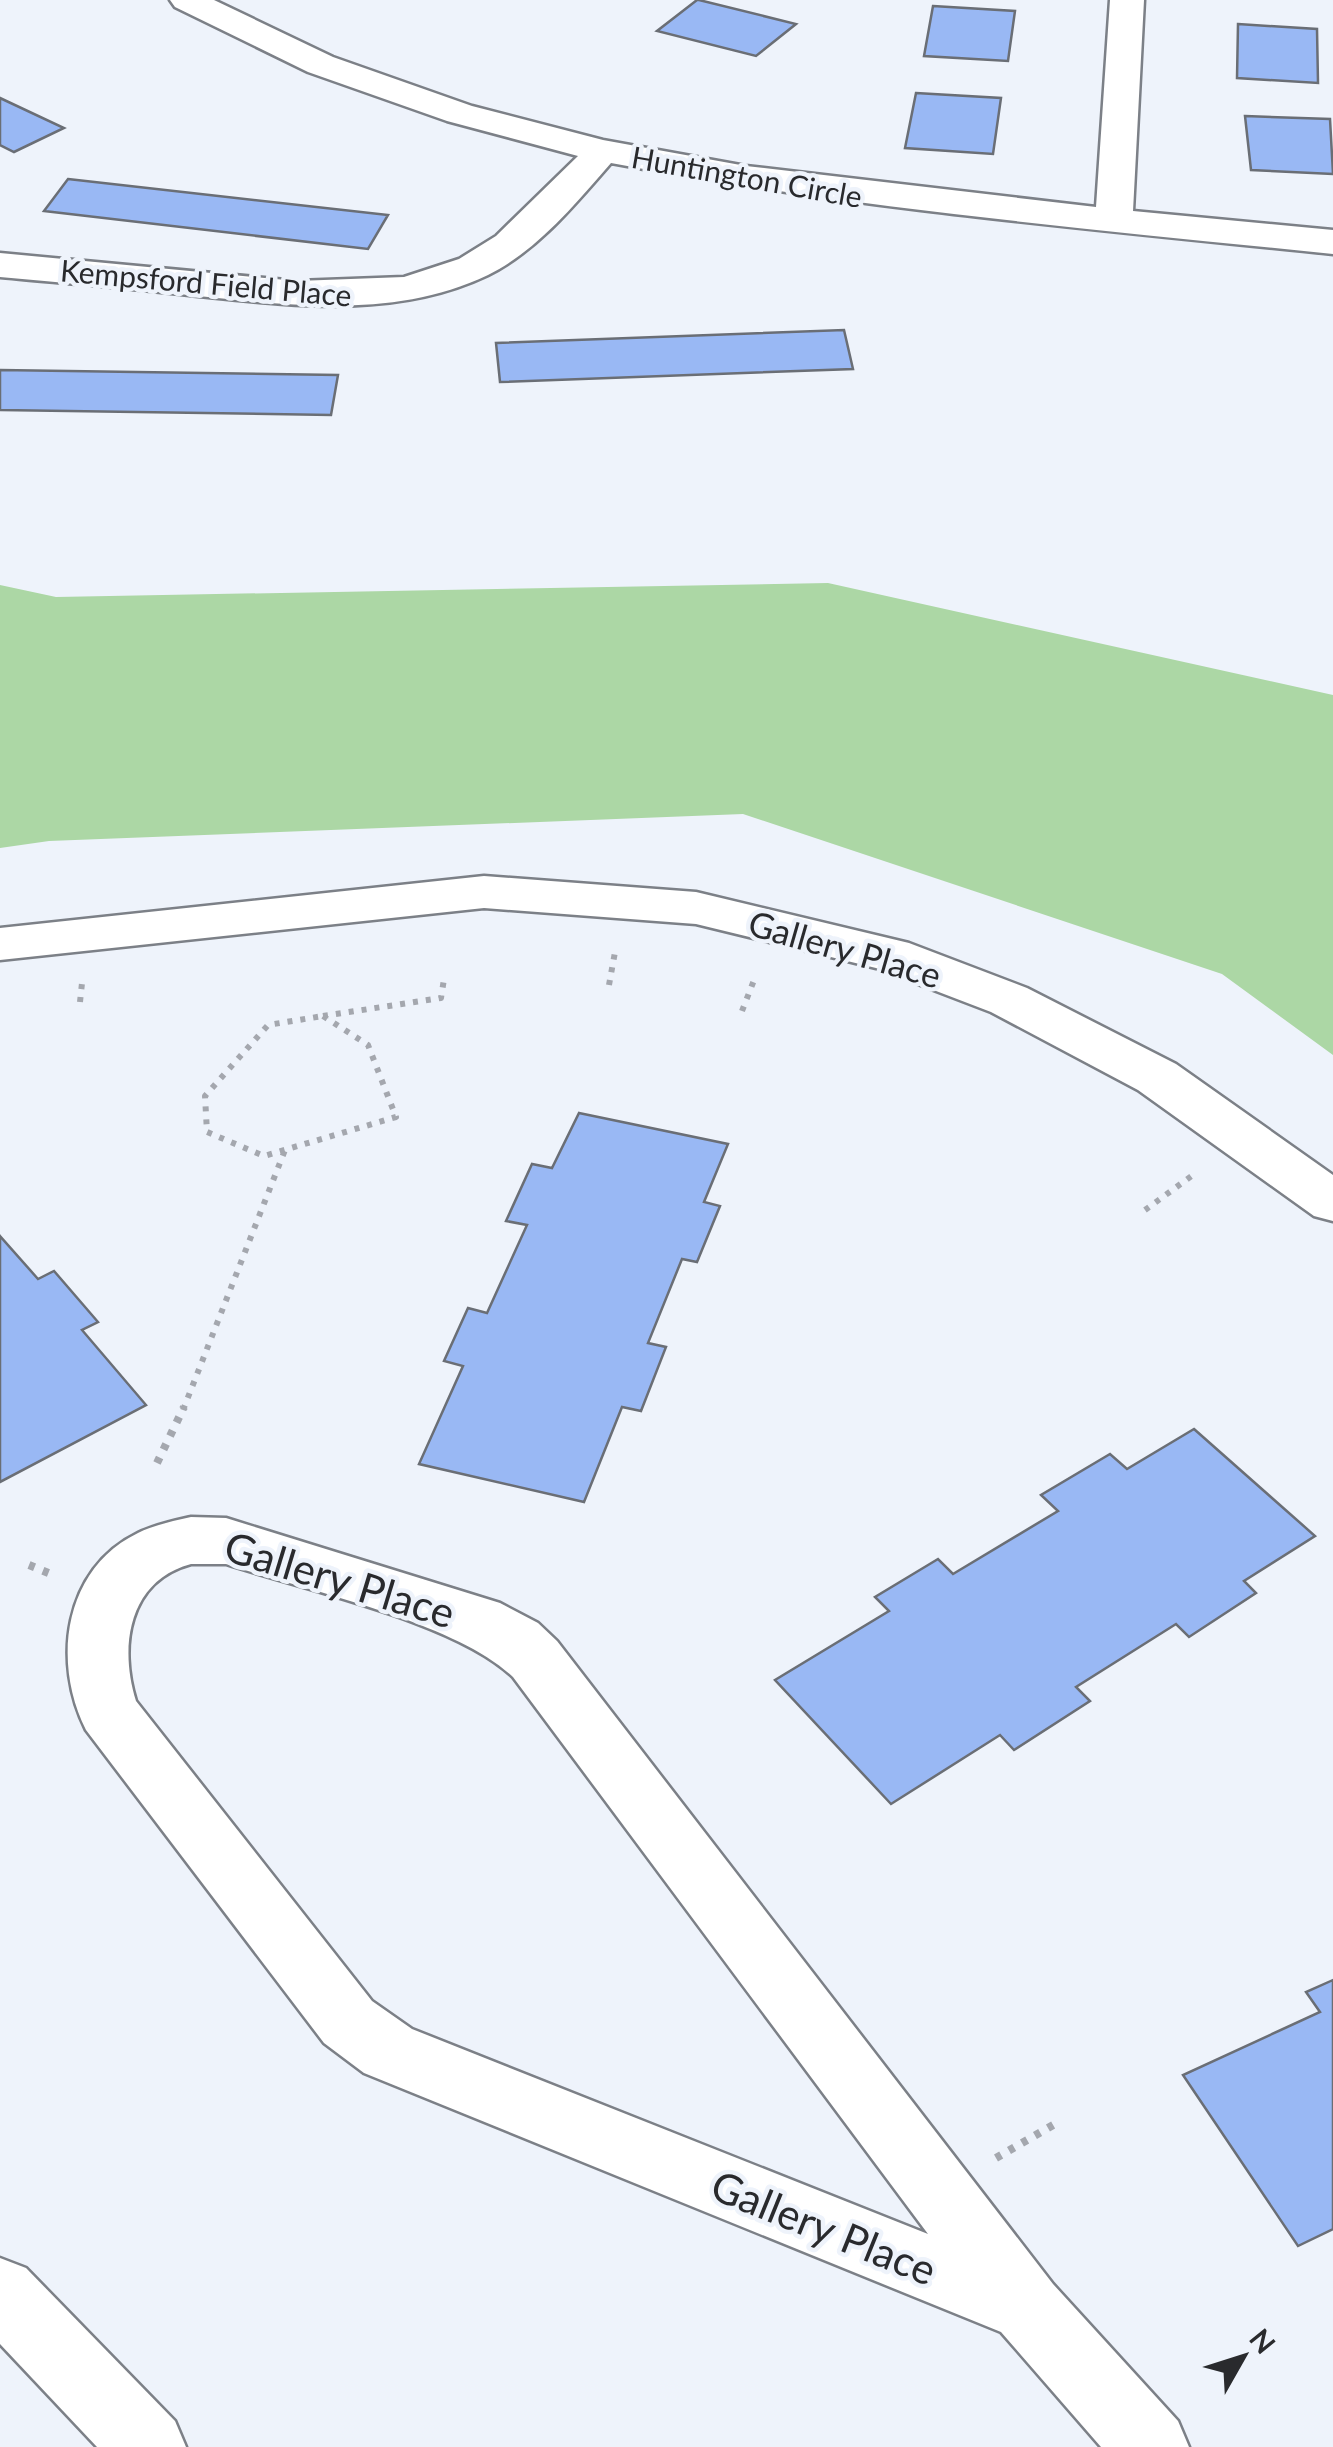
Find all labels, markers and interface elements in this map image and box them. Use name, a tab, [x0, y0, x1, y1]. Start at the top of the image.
street label: Huntington Circle	[629, 138, 865, 214]
street label: Kempsford Field Place	[59, 251, 353, 313]
street label: Gallery Place	[744, 900, 946, 996]
street label: Gallery Place	[219, 1520, 461, 1638]
street label: Gallery Place	[704, 2159, 944, 2295]
north arrow	[1193, 2307, 1293, 2407]
text: N	[1243, 2322, 1283, 2360]

